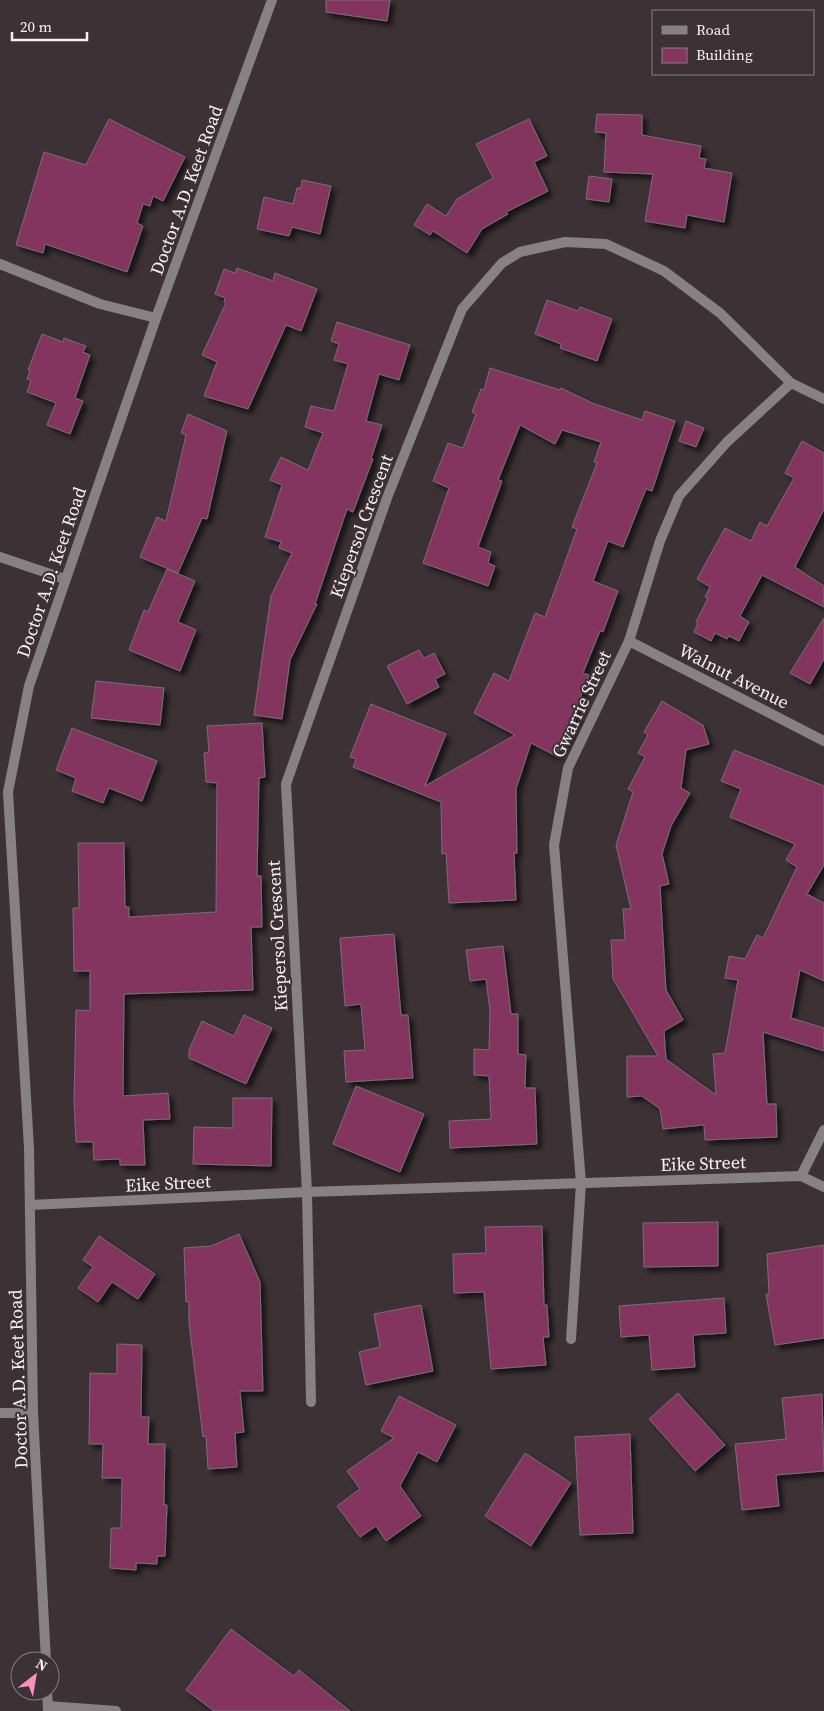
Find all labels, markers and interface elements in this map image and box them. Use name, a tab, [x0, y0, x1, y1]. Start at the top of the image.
scale bar	[12, 10, 88, 42]
legend	[652, 10, 814, 75]
text: 20 m	[20, 16, 52, 37]
text: Road	[696, 19, 730, 40]
text: Building	[696, 44, 753, 65]
street label: Doctor A.D. Keet Road	[144, 102, 228, 278]
street label: Kiepersol Crescent	[323, 451, 399, 601]
street label: Doctor A.D. Keet Road	[10, 483, 92, 661]
street label: Walnut Avenue	[674, 637, 794, 715]
street label: Gwarrie Street	[545, 646, 617, 762]
street label: Kiepersol Crescent	[261, 860, 293, 1012]
street label: Eike Street	[660, 1149, 746, 1177]
street label: Eike Street	[125, 1168, 212, 1198]
street label: Doctor A.D. Keet Road	[2, 1289, 34, 1469]
north arrow	[10, 1651, 60, 1701]
text: N	[32, 1654, 51, 1676]

